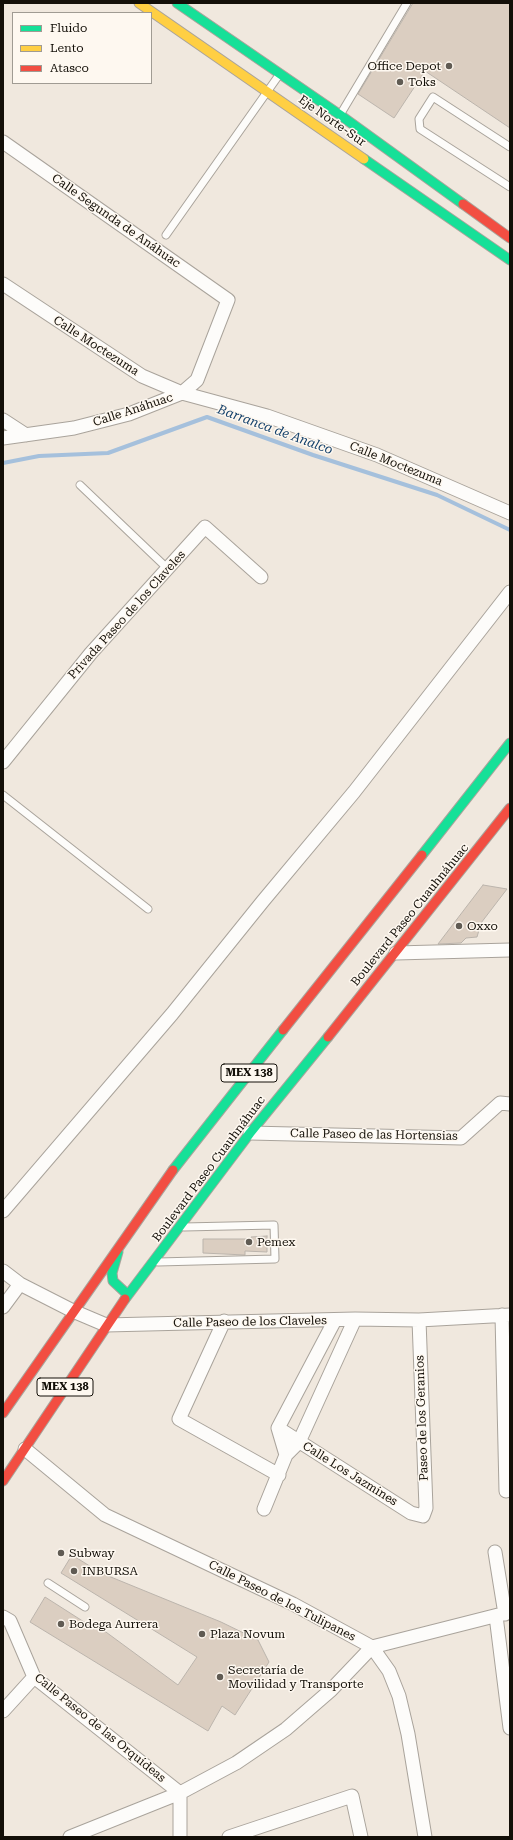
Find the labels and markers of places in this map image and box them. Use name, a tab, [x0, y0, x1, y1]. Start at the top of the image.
place label: Office Depot	[368, 59, 441, 73]
marker: Office Depot	[444, 61, 454, 71]
place label: Toks	[408, 75, 436, 89]
marker: Toks	[395, 77, 405, 87]
place label: Oxxo	[467, 919, 498, 933]
marker: Oxxo	[454, 921, 464, 931]
place label: Pemex	[257, 1235, 295, 1249]
marker: Pemex	[244, 1237, 254, 1247]
place label: Subway	[69, 1546, 115, 1560]
marker: Subway	[56, 1548, 66, 1558]
place label: INBURSA	[82, 1564, 138, 1578]
marker: INBURSA	[69, 1566, 79, 1576]
place label: Bodega Aurrera	[69, 1617, 158, 1631]
marker: Bodega Aurrera	[56, 1619, 66, 1629]
place label: Plaza Novum	[210, 1627, 285, 1641]
marker: Plaza Novum	[197, 1629, 207, 1639]
place label: Secretaría de Movilidad y Transporte	[228, 1663, 364, 1691]
marker: Secretaría de Movilidad y Transporte	[215, 1672, 225, 1682]

